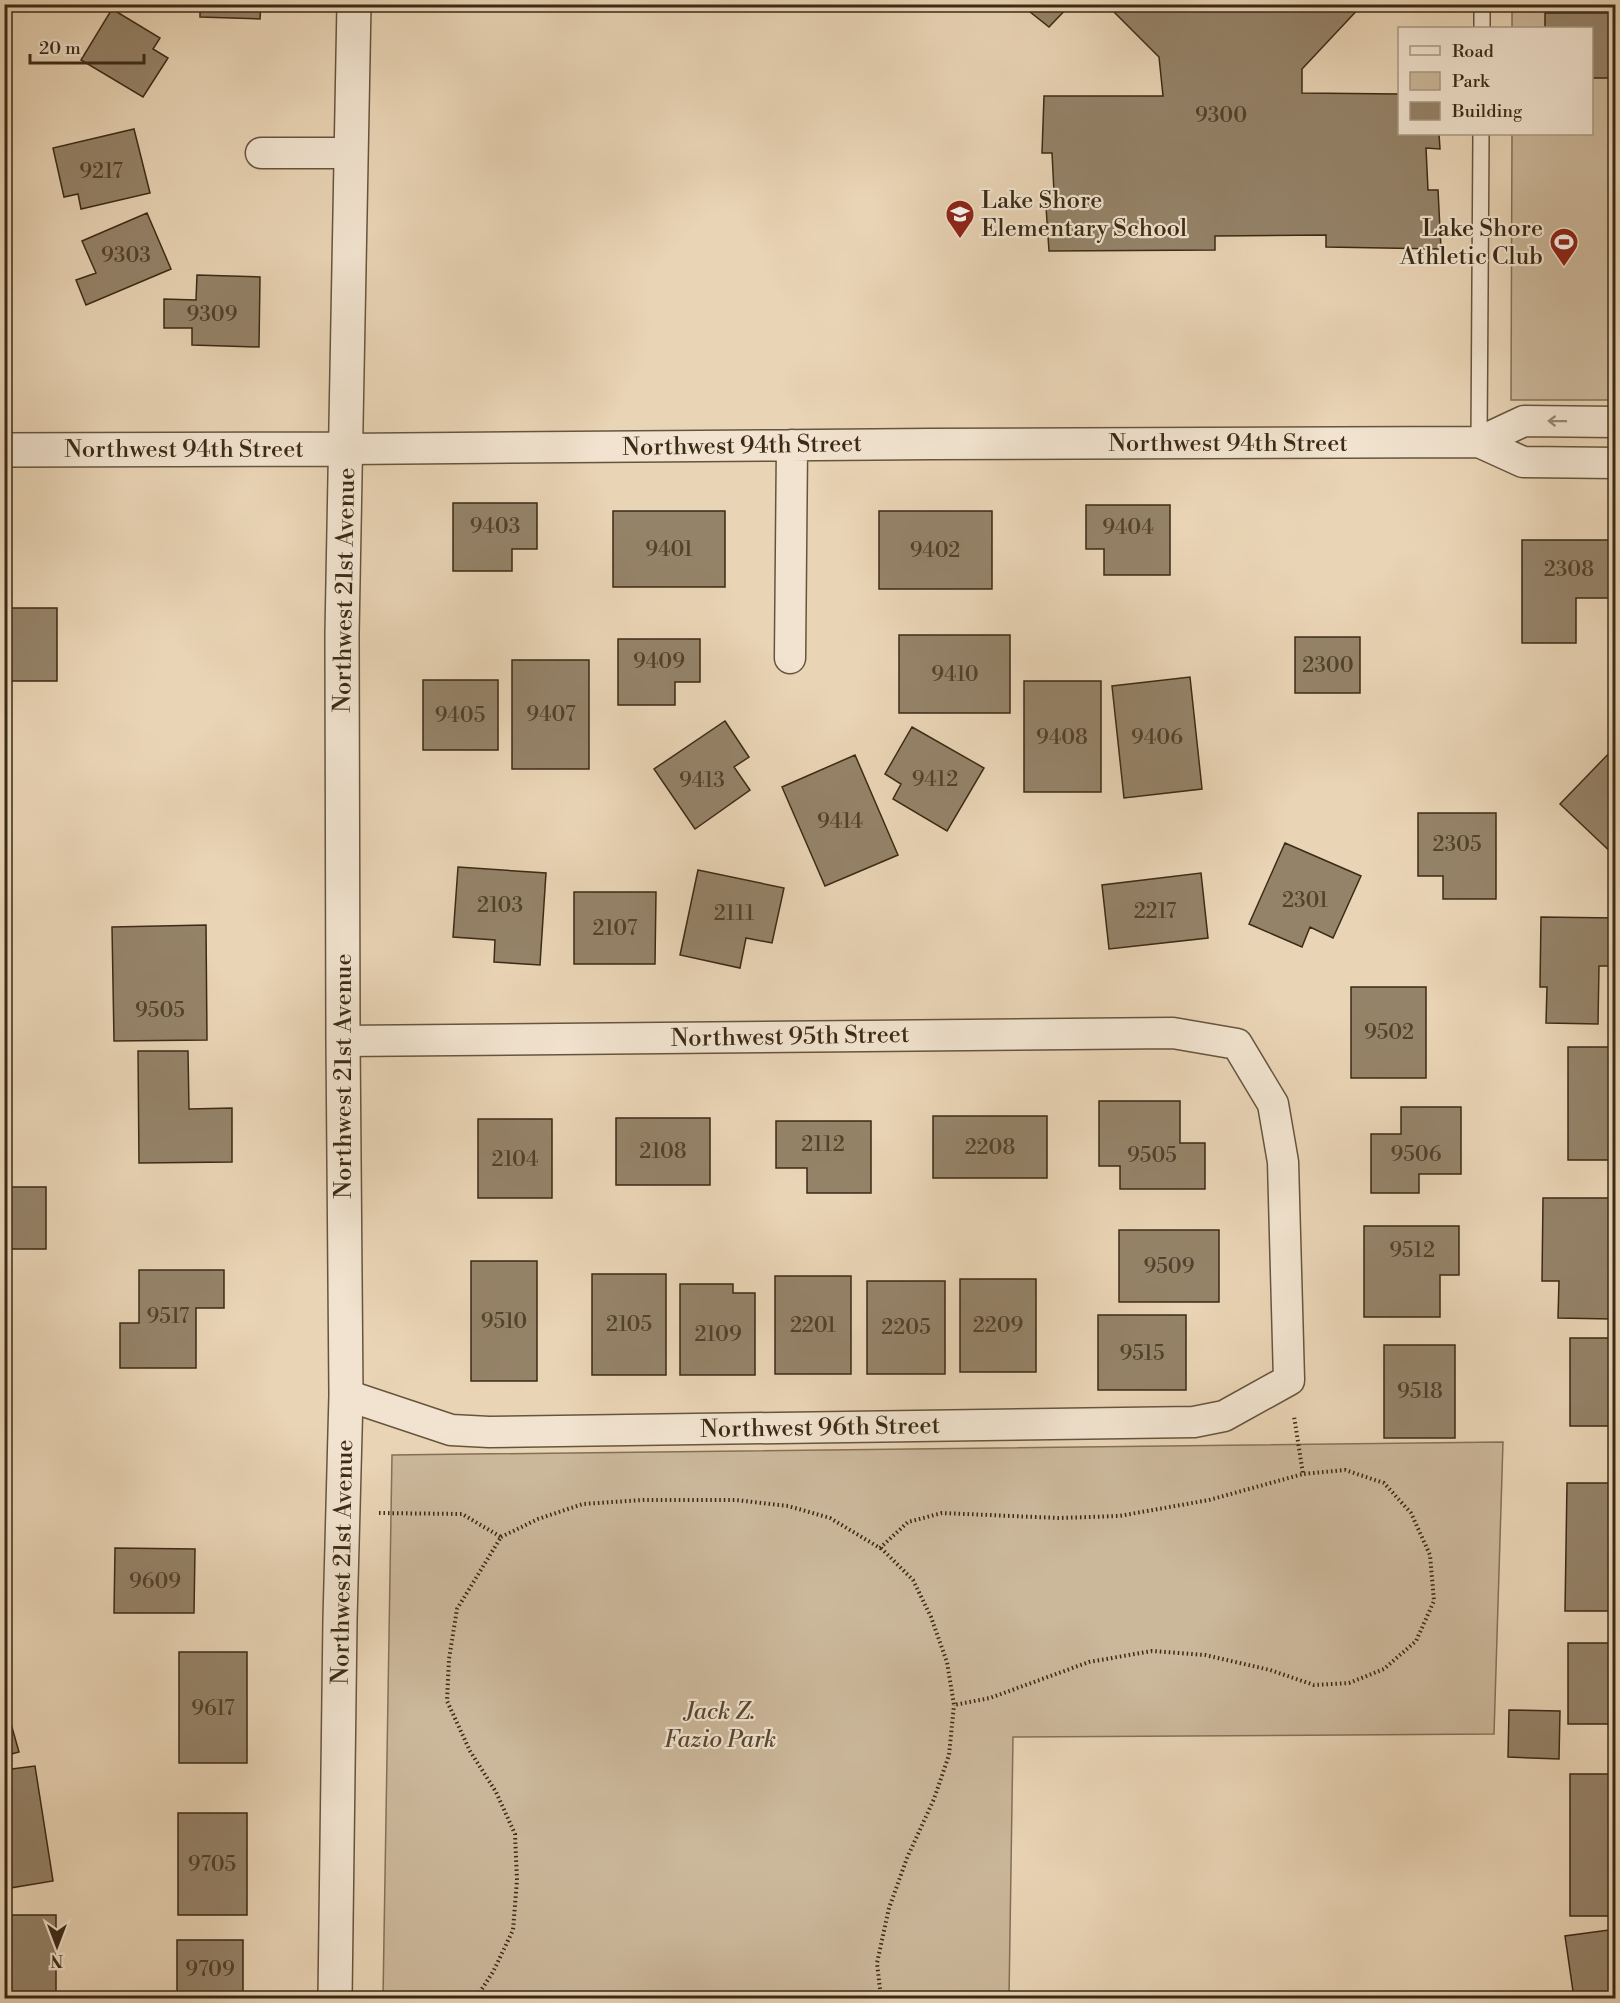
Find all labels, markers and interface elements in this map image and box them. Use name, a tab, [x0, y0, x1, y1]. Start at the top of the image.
scale bar	[30, 27, 144, 65]
legend	[1398, 27, 1593, 135]
text: 20 m	[39, 37, 81, 60]
text: Road	[1452, 40, 1495, 63]
text: Park	[1452, 70, 1491, 93]
text: Building	[1451, 100, 1523, 123]
house number: 9300	[1195, 103, 1247, 129]
house number: 9217	[79, 159, 123, 185]
place label: Lake Shore Elementary School	[981, 186, 1187, 244]
school or university icon: Lake Shore Elementary School	[944, 198, 976, 240]
place label: Lake Shore Athletic Club	[1399, 214, 1543, 272]
sports icon: Lake Shore Athletic Club	[1548, 226, 1580, 268]
house number: 9303	[101, 243, 151, 269]
house number: 9309	[187, 302, 237, 328]
one-way arrow	[1548, 415, 1568, 427]
street label: Northwest 94th Street	[622, 429, 863, 463]
street label: Northwest 94th Street	[1108, 429, 1348, 459]
street label: Northwest 94th Street	[64, 435, 304, 465]
street label: Northwest 21st Avenue	[328, 467, 362, 713]
house number: 9403	[470, 514, 520, 540]
house number: 9404	[1102, 515, 1154, 541]
house number: 9401	[645, 537, 693, 563]
house number: 9402	[910, 538, 960, 564]
house number: 2308	[1544, 557, 1594, 583]
house number: 9409	[633, 649, 685, 675]
house number: 2300	[1302, 653, 1354, 679]
house number: 9410	[931, 662, 979, 688]
house number: 9407	[526, 702, 576, 728]
house number: 9405	[435, 703, 485, 729]
house number: 9408	[1036, 725, 1088, 751]
house number: 9406	[1131, 725, 1183, 751]
house number: 9412	[912, 767, 958, 793]
house number: 9413	[679, 768, 725, 794]
house number: 9414	[817, 809, 863, 835]
house number: 2305	[1432, 832, 1482, 858]
house number: 2301	[1282, 888, 1328, 914]
house number: 2103	[477, 893, 523, 919]
house number: 2217	[1134, 899, 1177, 925]
house number: 2111	[714, 901, 754, 927]
house number: 2107	[593, 916, 638, 942]
street label: Northwest 21st Avenue	[329, 953, 359, 1199]
house number: 9505	[135, 998, 185, 1024]
street label: Northwest 95th Street	[670, 1020, 910, 1054]
house number: 9502	[1364, 1020, 1414, 1046]
house number: 2112	[801, 1132, 845, 1158]
house number: 2208	[965, 1135, 1015, 1161]
house number: 2108	[639, 1139, 687, 1165]
house number: 9506	[1391, 1142, 1442, 1168]
house number: 9505	[1127, 1143, 1177, 1169]
house number: 2104	[491, 1147, 539, 1173]
house number: 9512	[1389, 1238, 1435, 1264]
house number: 9509	[1144, 1254, 1194, 1280]
house number: 9517	[147, 1304, 190, 1330]
house number: 9510	[481, 1309, 527, 1335]
house number: 2105	[606, 1312, 652, 1338]
house number: 2201	[790, 1313, 836, 1339]
house number: 2209	[973, 1313, 1023, 1339]
house number: 2205	[881, 1315, 931, 1341]
house number: 2109	[694, 1322, 742, 1348]
house number: 9515	[1120, 1341, 1164, 1367]
house number: 9518	[1397, 1379, 1443, 1405]
street label: Northwest 96th Street	[700, 1411, 941, 1445]
street label: Northwest 21st Avenue	[326, 1439, 360, 1685]
house number: 9609	[129, 1569, 181, 1595]
house number: 9617	[191, 1696, 235, 1722]
park label: Jack Z. Fazio Park	[664, 1697, 776, 1755]
house number: 9705	[188, 1852, 236, 1878]
north arrow	[27, 1916, 87, 1976]
text: N	[50, 1950, 63, 1970]
house number: 9709	[185, 1957, 235, 1983]

